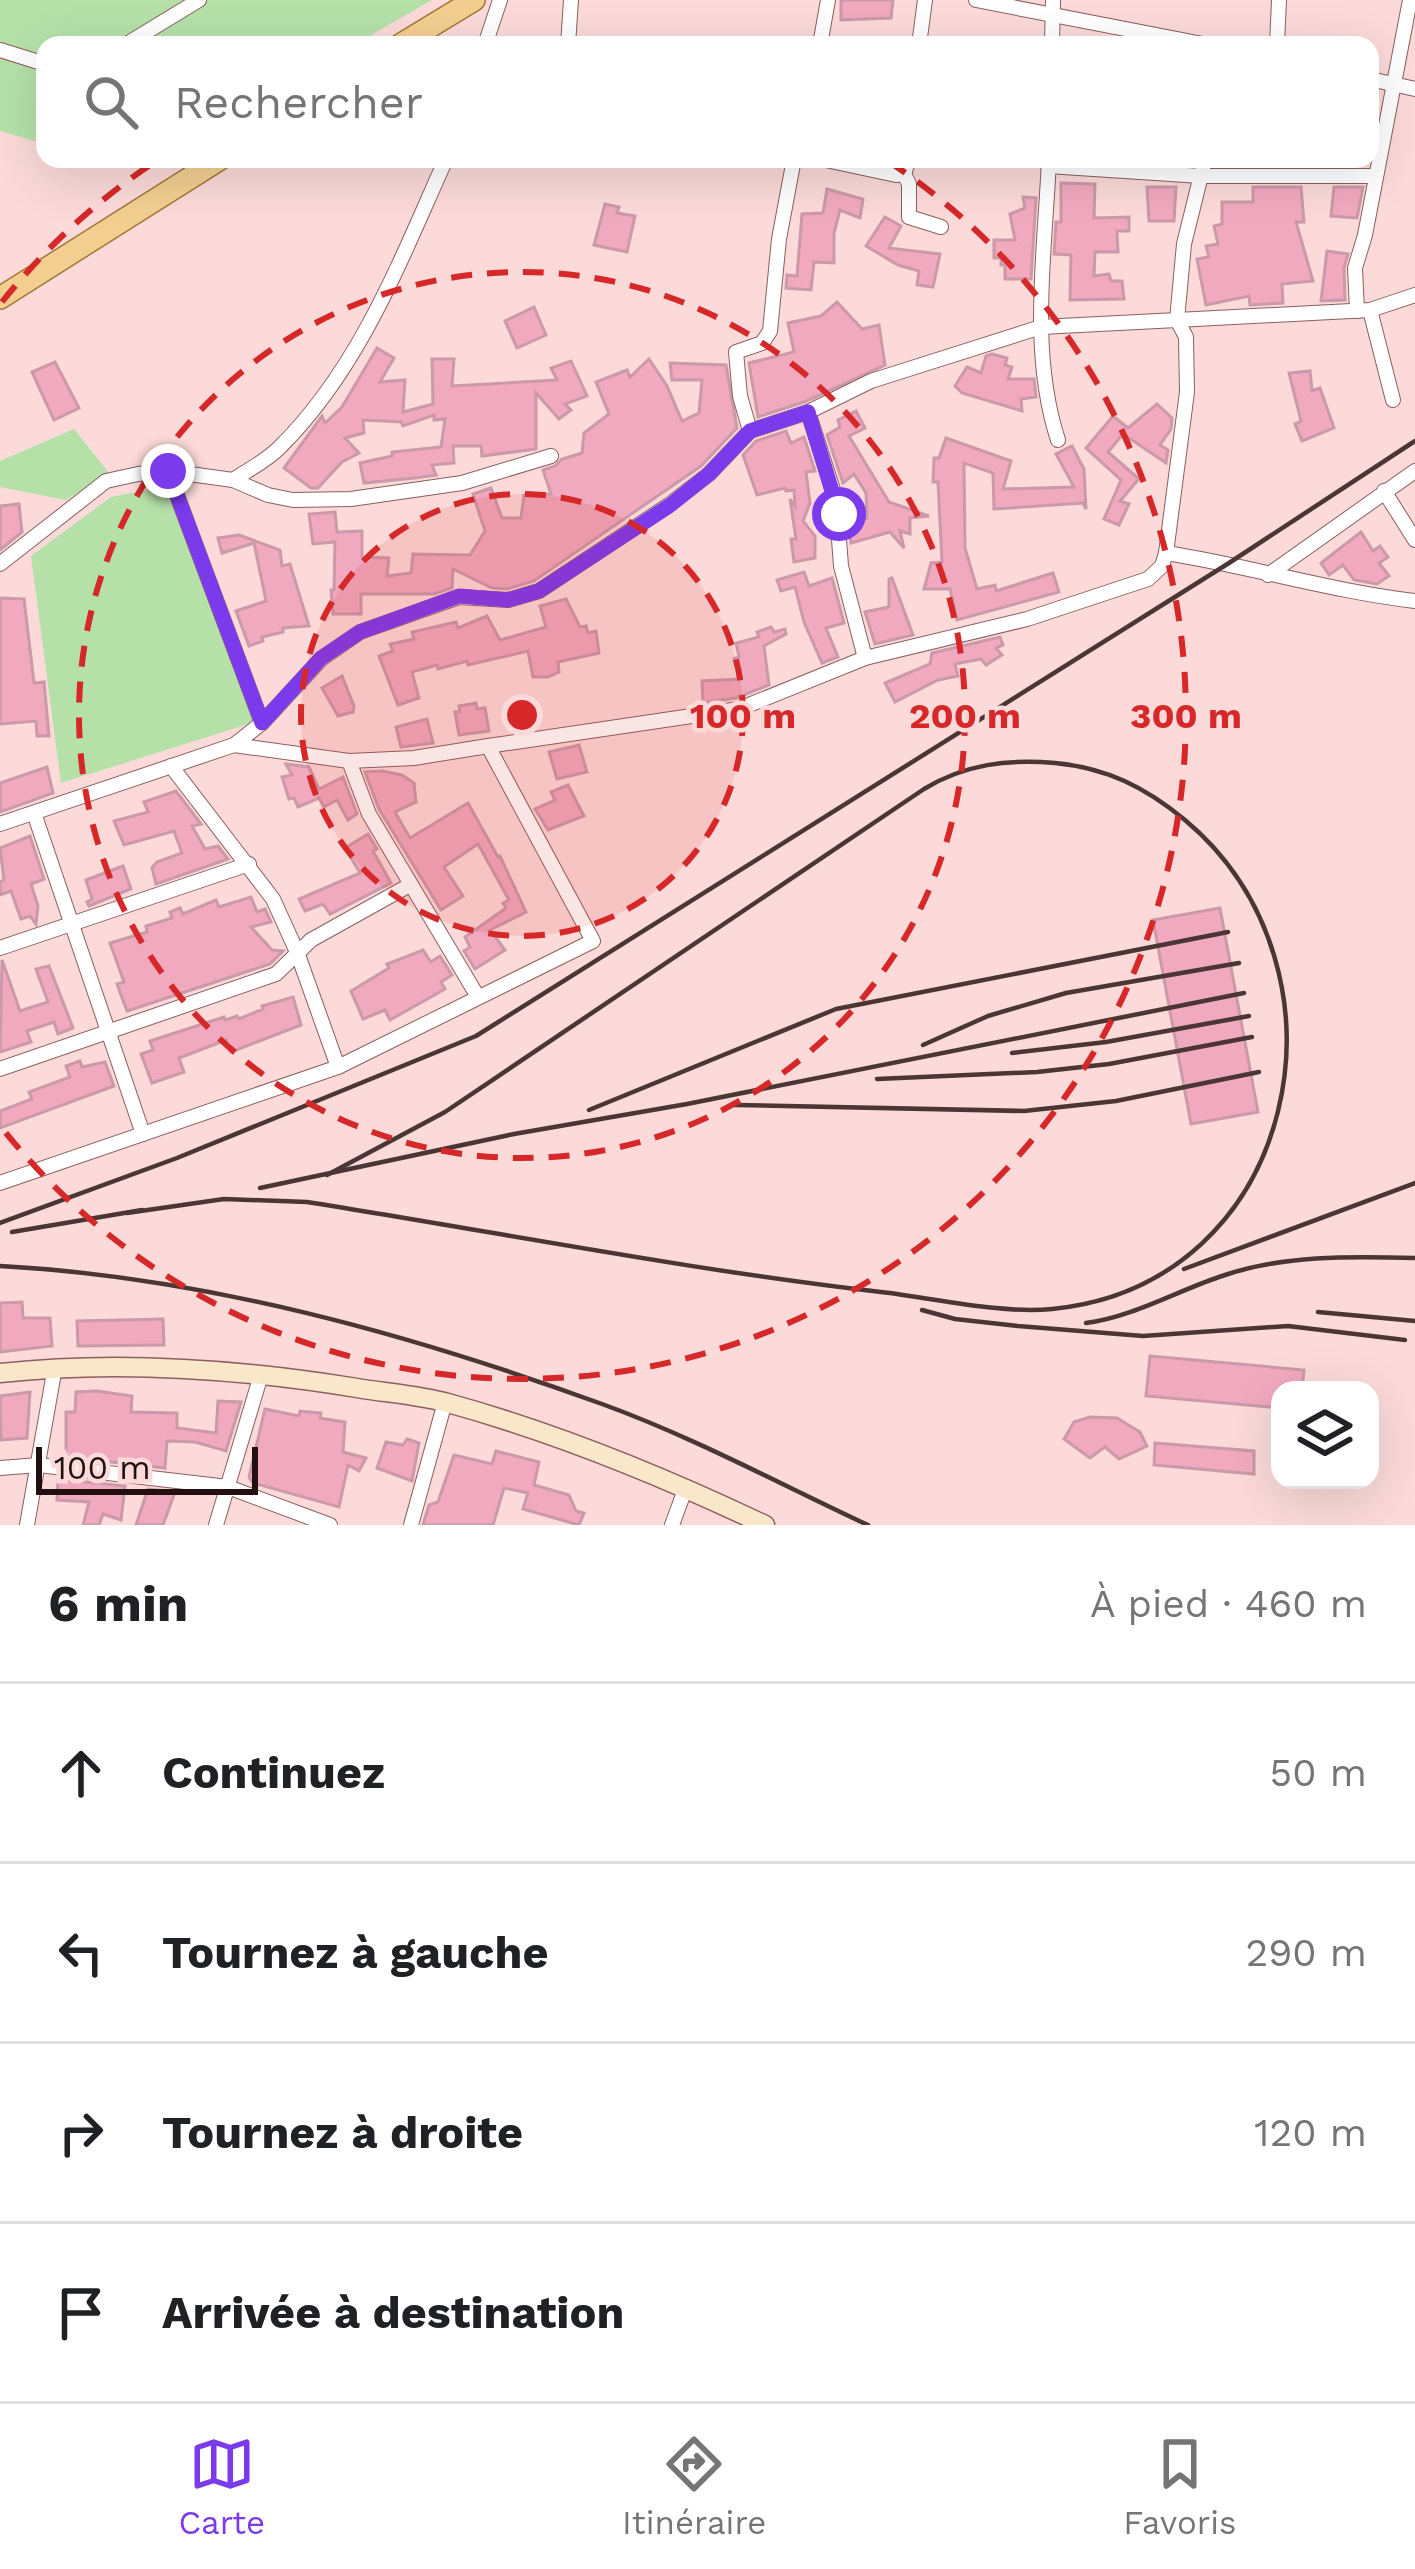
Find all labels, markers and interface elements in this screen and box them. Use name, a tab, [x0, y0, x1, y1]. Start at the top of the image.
search box	[36, 36, 1379, 168]
icon: search	[78, 69, 144, 135]
text: Rechercher	[174, 76, 423, 129]
route end	[141, 444, 195, 498]
route start	[812, 487, 866, 541]
centre of rings	[501, 694, 543, 736]
text: 100 m	[690, 695, 796, 737]
text: 200 m	[909, 695, 1021, 737]
text: 300 m	[1130, 695, 1242, 737]
map controls	[1271, 1381, 1379, 1489]
button: layers	[1271, 1381, 1379, 1489]
scale bar	[36, 1441, 258, 1494]
text: 100 m	[54, 1448, 151, 1487]
text: 6 min	[48, 1574, 188, 1633]
text: À pied · 460 m	[1090, 1581, 1367, 1626]
icon: ahead	[48, 1740, 114, 1806]
text: Continuez	[162, 1746, 385, 1799]
text: 50 m	[1270, 1750, 1367, 1795]
icon: left	[48, 1920, 114, 1986]
text: Tournez à gauche	[162, 1926, 549, 1979]
text: 290 m	[1245, 1930, 1367, 1975]
icon: right	[48, 2100, 114, 2166]
text: Tournez à droite	[162, 2106, 523, 2159]
text: 120 m	[1254, 2110, 1367, 2155]
icon: arrive	[48, 2280, 114, 2346]
text: Arrivée à destination	[162, 2286, 624, 2339]
tab: Carte	[178, 2431, 265, 2542]
tab: Itinéraire	[622, 2431, 766, 2542]
tab: Favoris	[1123, 2431, 1237, 2542]

